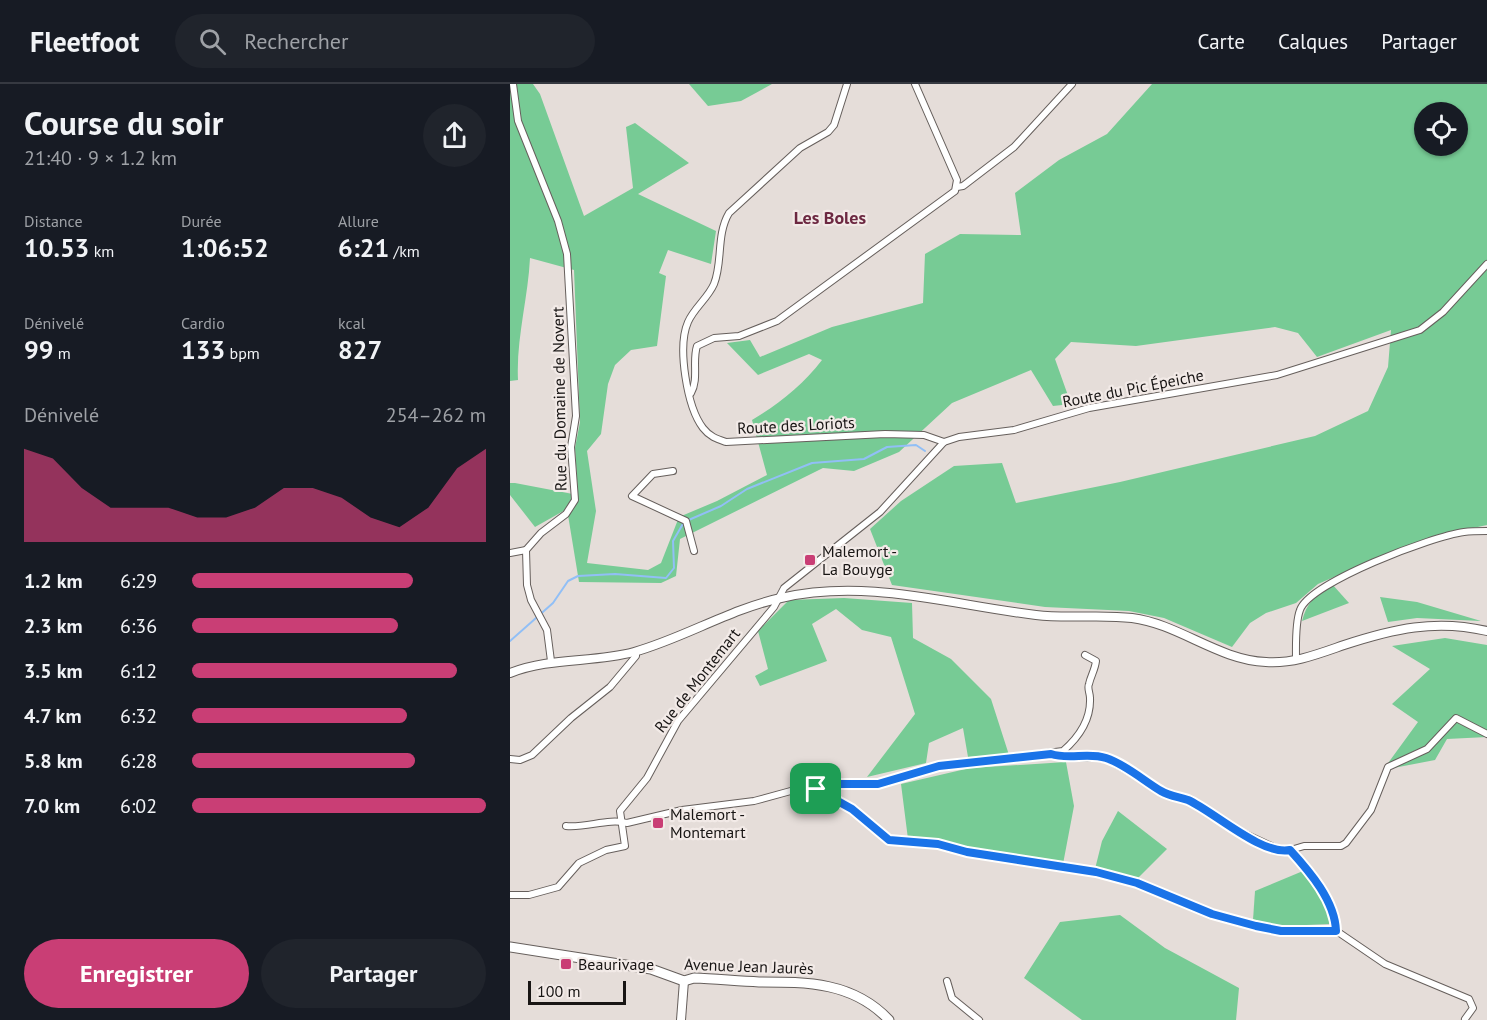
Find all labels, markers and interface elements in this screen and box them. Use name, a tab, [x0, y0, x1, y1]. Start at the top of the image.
search box	[175, 14, 595, 68]
text: Fleetfoot	[30, 23, 139, 60]
icon: search	[196, 25, 229, 58]
text: Rechercher	[244, 27, 348, 55]
text: Carte	[1198, 28, 1245, 55]
text: Calques	[1278, 28, 1348, 55]
text: Partager	[1381, 28, 1457, 55]
text: Course du soir	[24, 101, 223, 144]
map controls	[1414, 102, 1468, 156]
button: locate	[1414, 102, 1468, 156]
button: share	[423, 104, 486, 167]
text: 21:40 · 9 × 1.2 km	[24, 145, 177, 171]
district label: Les Boles	[794, 206, 867, 229]
text: Distance	[24, 211, 83, 231]
text: Durée	[181, 211, 222, 231]
text: Allure	[338, 211, 379, 231]
text: 10.53	[24, 231, 89, 264]
text: 1:06:52	[181, 231, 269, 264]
text: 6:21	[338, 231, 389, 264]
text: km	[89, 241, 114, 261]
text: /km	[389, 241, 420, 261]
street label: Rue du Domaine de Novert	[547, 306, 571, 491]
text: Dénivelé	[24, 313, 84, 333]
text: Cardio	[181, 313, 225, 333]
text: kcal	[338, 313, 365, 333]
text: 99	[24, 333, 53, 366]
text: 133	[181, 333, 225, 366]
text: 827	[338, 333, 382, 366]
text: m	[53, 343, 71, 363]
text: bpm	[225, 343, 260, 363]
street label: Route du Pic Épeiche	[1061, 365, 1205, 411]
text: Dénivelé	[24, 402, 99, 428]
text: 254–262 m	[386, 402, 486, 428]
street label: Route des Loriots	[737, 412, 856, 438]
place label: Malemort - La Bouyge	[822, 541, 897, 579]
marker: Malemort - La Bouyge	[803, 553, 817, 567]
text: 1.2 km	[24, 568, 83, 594]
text: 6:29	[120, 568, 157, 594]
text: 2.3 km	[24, 613, 83, 639]
text: 6:36	[120, 613, 157, 639]
street label: Rue de Montemart	[650, 623, 744, 736]
text: 3.5 km	[24, 658, 83, 684]
text: 6:12	[120, 658, 157, 684]
text: 4.7 km	[24, 703, 82, 729]
text: 6:32	[120, 703, 157, 729]
text: 5.8 km	[24, 748, 83, 774]
text: 6:28	[120, 748, 157, 774]
pin	[790, 763, 841, 814]
icon: arrive	[799, 772, 832, 805]
text: 7.0 km	[24, 793, 80, 819]
text: 6:02	[120, 793, 157, 819]
place label: Malemort - Montemart	[670, 804, 746, 842]
marker: Malemort - Montemart	[651, 816, 665, 830]
button: Enregistrer	[24, 939, 249, 1008]
button: Partager	[261, 939, 486, 1008]
place label: Beaurivage	[578, 954, 654, 974]
street label: Avenue Jean Jaurès	[684, 954, 814, 978]
marker: Beaurivage	[559, 957, 573, 971]
scale bar	[528, 978, 626, 1006]
text: 100 m	[537, 981, 580, 1001]

